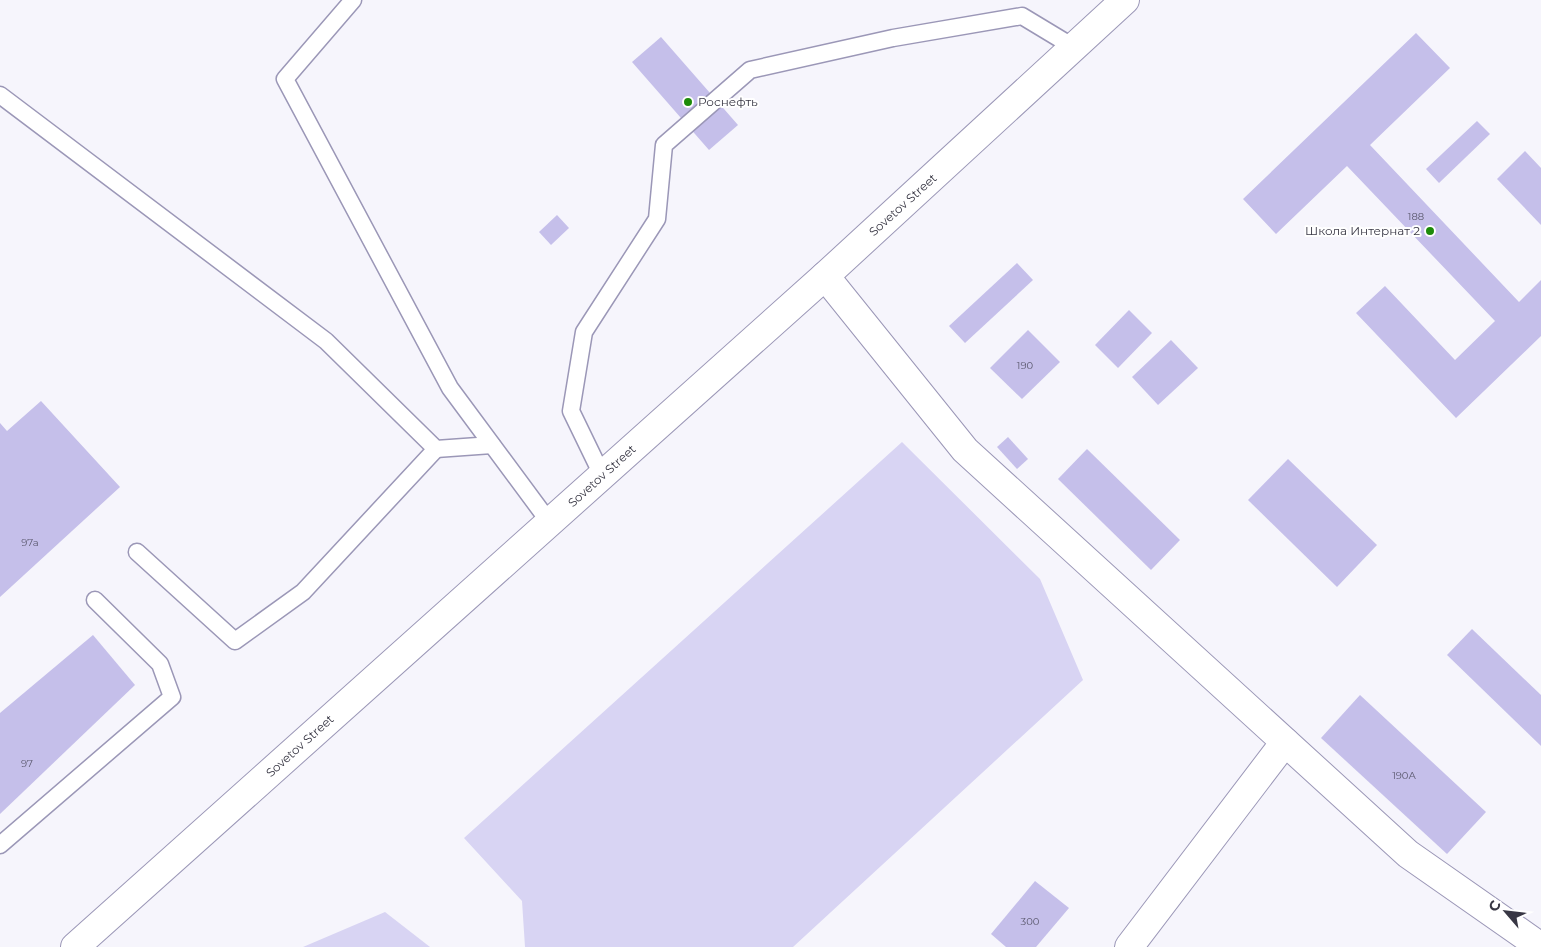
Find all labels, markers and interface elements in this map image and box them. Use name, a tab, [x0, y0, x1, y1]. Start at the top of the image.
place label: Роснефть	[698, 94, 758, 109]
marker: Роснефть	[682, 96, 694, 108]
street label: Sovetov Street	[866, 170, 940, 239]
house number: 188	[1408, 210, 1424, 223]
place label: Школа Интернат 2	[1305, 223, 1420, 238]
marker: Школа Интернат 2	[1424, 225, 1436, 237]
house number: 190	[1017, 359, 1034, 372]
street label: Sovetov Street	[565, 441, 639, 510]
house number: 97а	[21, 536, 39, 549]
street label: Sovetov Street	[263, 711, 337, 780]
house number: 97	[21, 757, 33, 770]
house number: 190А	[1392, 769, 1416, 782]
north arrow	[1481, 887, 1531, 937]
text: С	[1484, 897, 1505, 915]
house number: 300	[1021, 915, 1040, 928]

